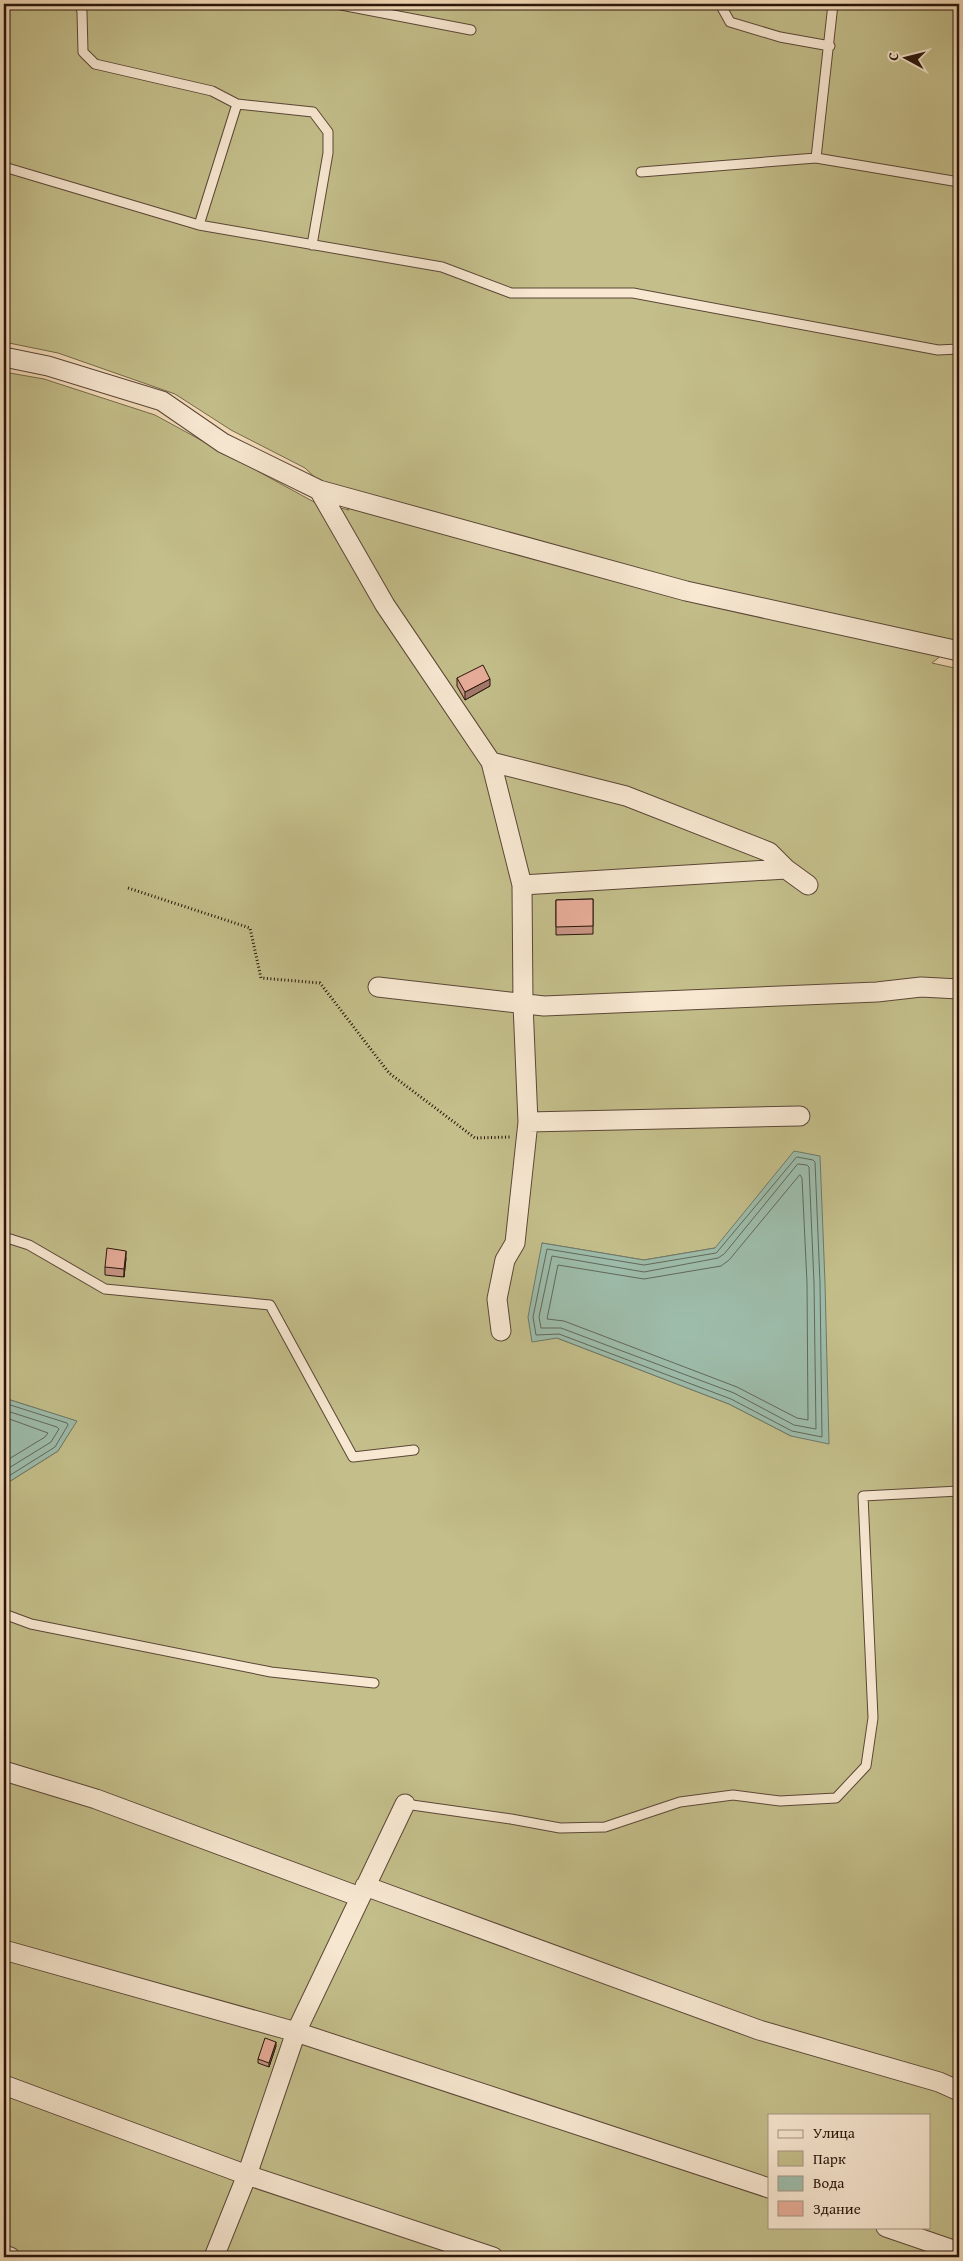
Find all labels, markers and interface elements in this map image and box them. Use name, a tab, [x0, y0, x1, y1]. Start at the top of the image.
north arrow	[880, 32, 930, 82]
text: С	[883, 51, 904, 62]
legend	[768, 2114, 930, 2228]
text: Улица	[813, 2122, 856, 2143]
text: Парк	[813, 2148, 846, 2169]
text: Вода	[813, 2172, 845, 2193]
text: Здание	[813, 2198, 861, 2219]

